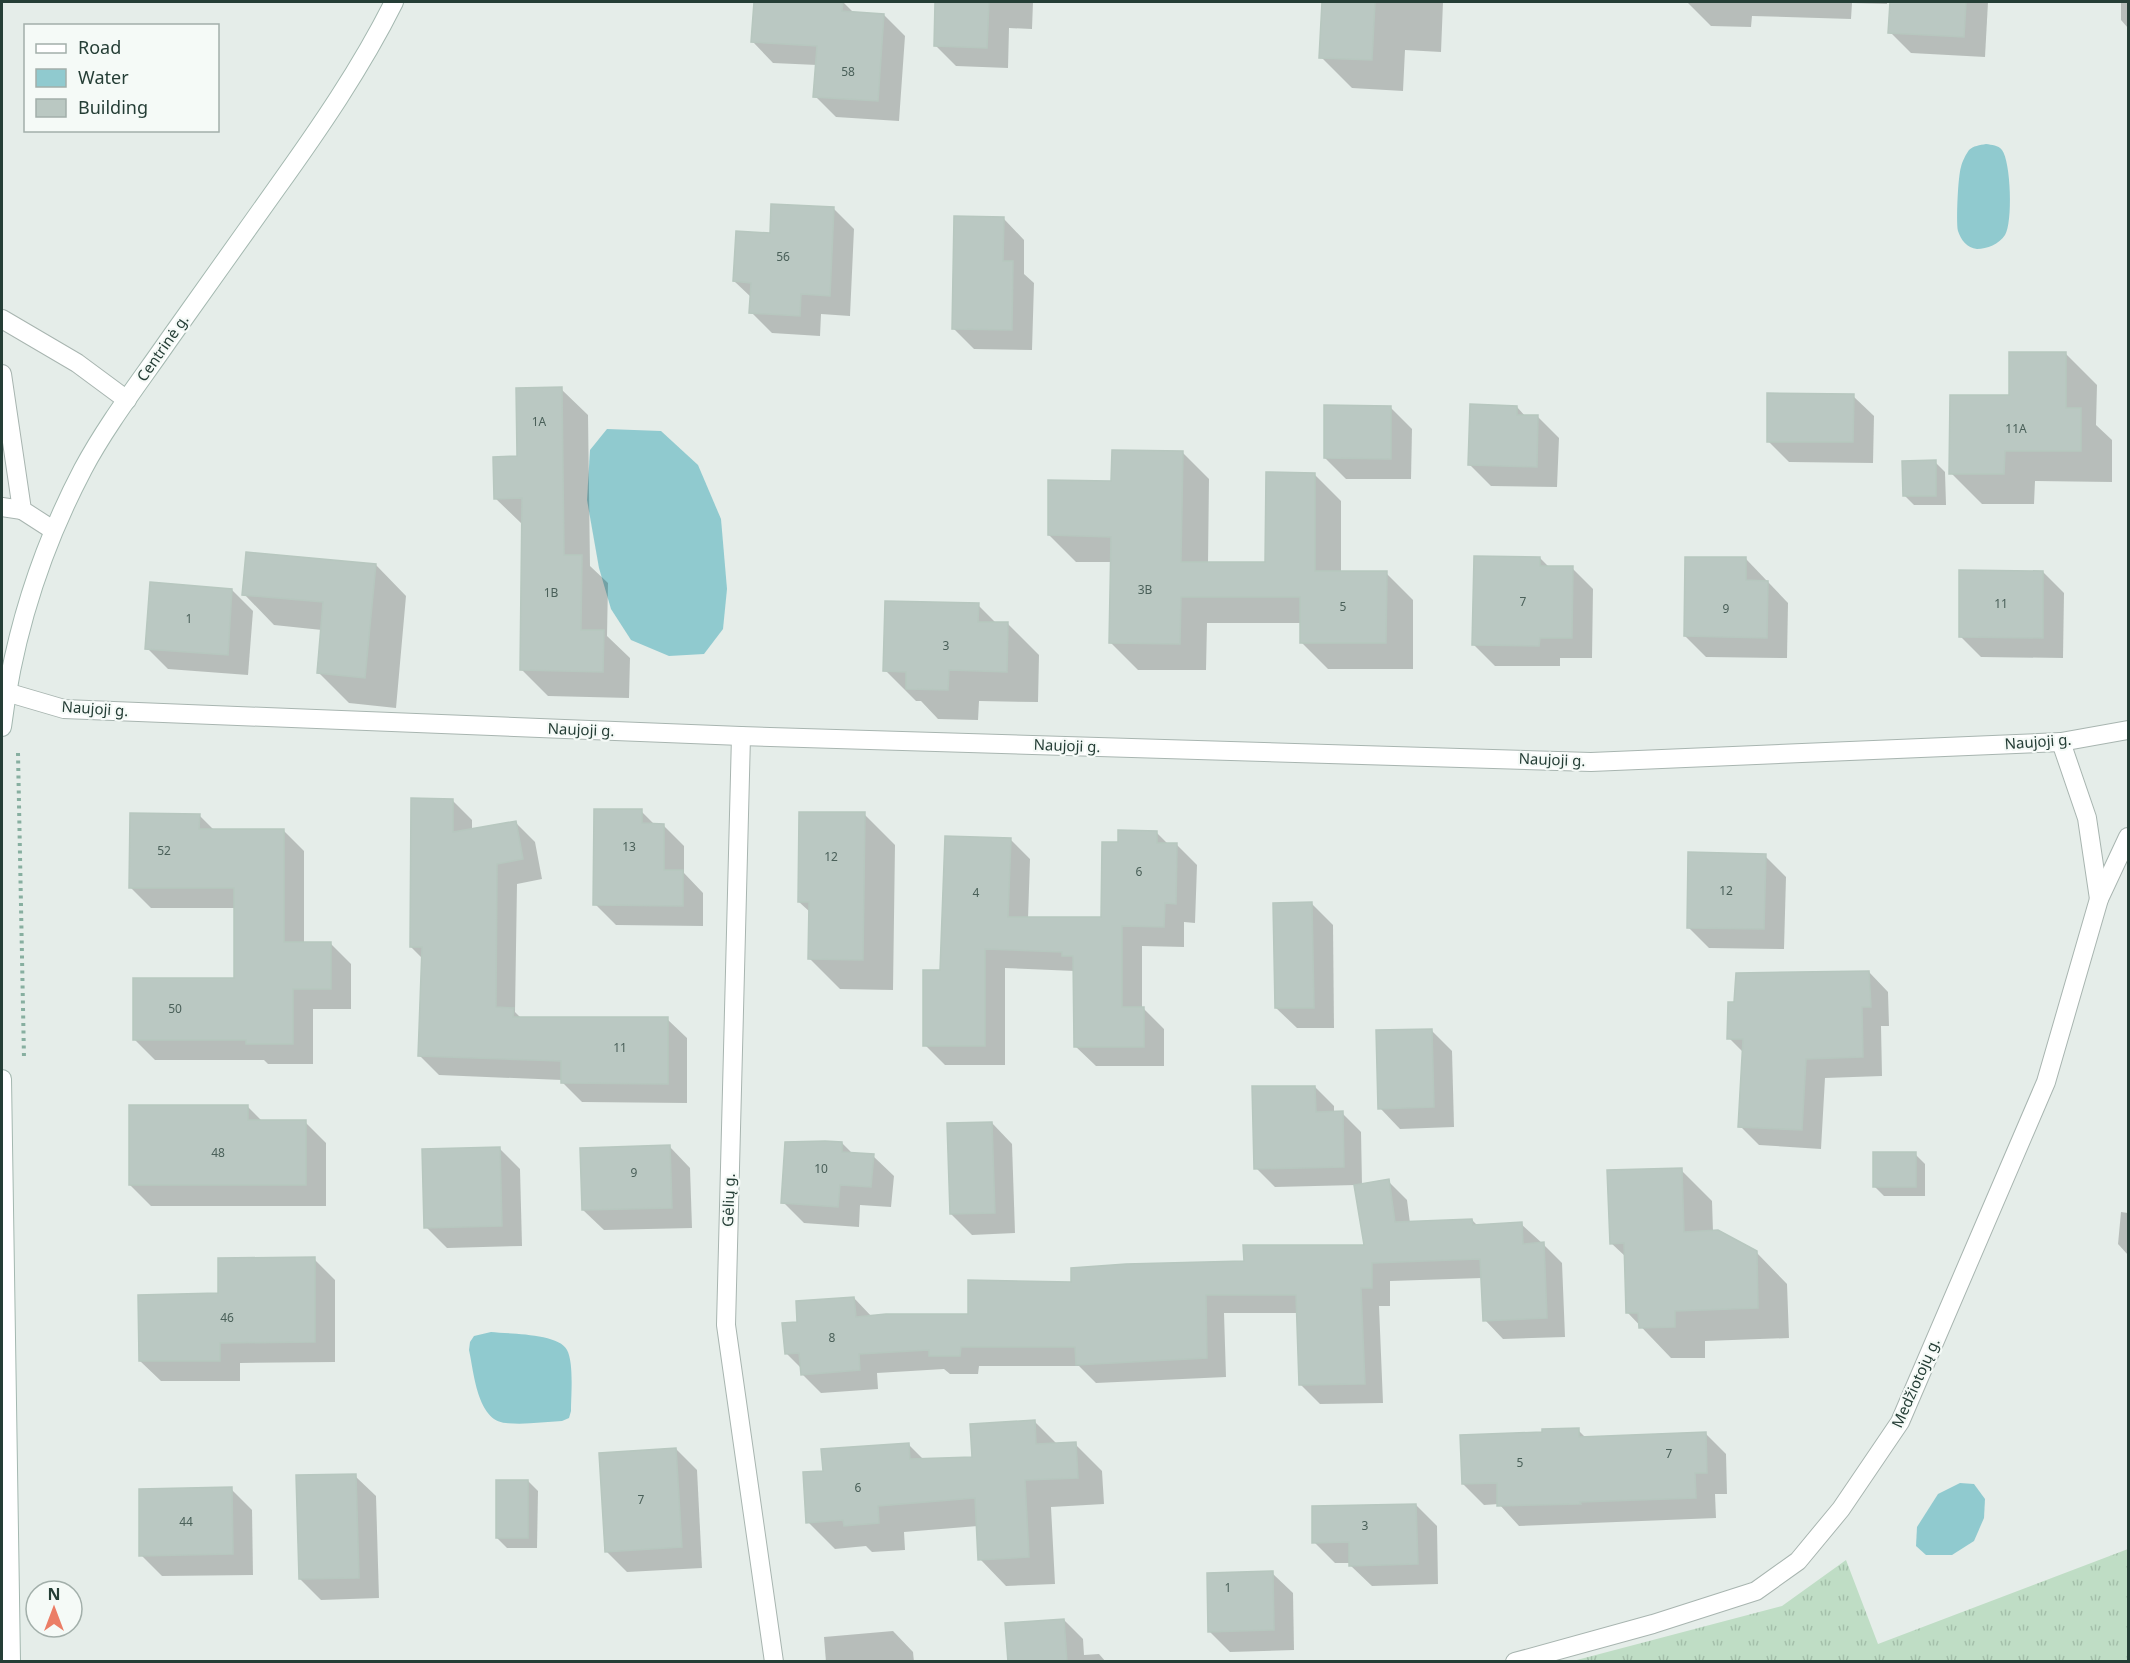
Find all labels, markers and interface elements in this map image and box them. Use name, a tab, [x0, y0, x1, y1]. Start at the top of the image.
legend	[24, 24, 219, 132]
text: Road	[78, 35, 121, 59]
house number: 58	[841, 63, 855, 80]
text: Water	[78, 65, 129, 89]
text: Building	[78, 95, 148, 119]
house number: 56	[776, 248, 790, 265]
street label: Centrinė g.	[132, 310, 193, 385]
house number: 1A	[532, 413, 547, 430]
house number: 11A	[2005, 420, 2027, 437]
house number: 3B	[1138, 581, 1153, 598]
house number: 1B	[544, 584, 559, 601]
house number: 7	[1520, 593, 1527, 610]
house number: 11	[1994, 595, 2008, 612]
house number: 5	[1340, 598, 1347, 615]
house number: 9	[1723, 600, 1730, 617]
house number: 1	[186, 610, 192, 627]
house number: 3	[943, 637, 950, 654]
street label: Naujoji g.	[61, 696, 129, 720]
street label: Naujoji g.	[547, 718, 615, 740]
street label: Naujoji g.	[2004, 729, 2072, 753]
street label: Naujoji g.	[1033, 734, 1101, 756]
street label: Naujoji g.	[1518, 748, 1586, 770]
house number: 13	[622, 838, 636, 855]
house number: 52	[157, 842, 171, 859]
house number: 12	[824, 848, 838, 865]
house number: 6	[1136, 863, 1143, 880]
house number: 12	[1719, 882, 1733, 899]
house number: 4	[973, 884, 980, 901]
house number: 50	[168, 1000, 182, 1017]
house number: 11	[613, 1039, 627, 1056]
house number: 48	[211, 1144, 225, 1161]
house number: 10	[814, 1160, 828, 1177]
house number: 9	[631, 1164, 638, 1181]
street label: Gėlių g.	[717, 1173, 739, 1227]
house number: 46	[220, 1309, 234, 1326]
house number: 8	[829, 1329, 836, 1346]
street label: Medžiotojų g.	[1886, 1335, 1944, 1431]
house number: 7	[1666, 1445, 1673, 1462]
house number: 5	[1517, 1454, 1524, 1471]
house number: 6	[855, 1479, 862, 1496]
house number: 7	[638, 1491, 645, 1508]
house number: 44	[179, 1513, 193, 1530]
house number: 3	[1362, 1517, 1369, 1534]
north arrow	[24, 1579, 84, 1639]
house number: 1	[1225, 1579, 1231, 1596]
text: N	[47, 1583, 61, 1605]

